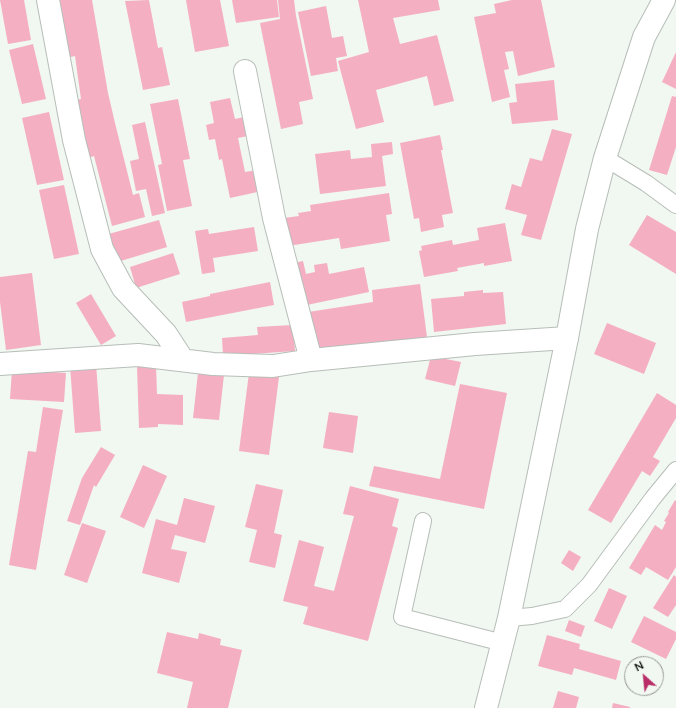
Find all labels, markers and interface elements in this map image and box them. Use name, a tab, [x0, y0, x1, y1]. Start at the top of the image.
north arrow	[624, 656, 664, 696]
text: N	[632, 658, 646, 673]

